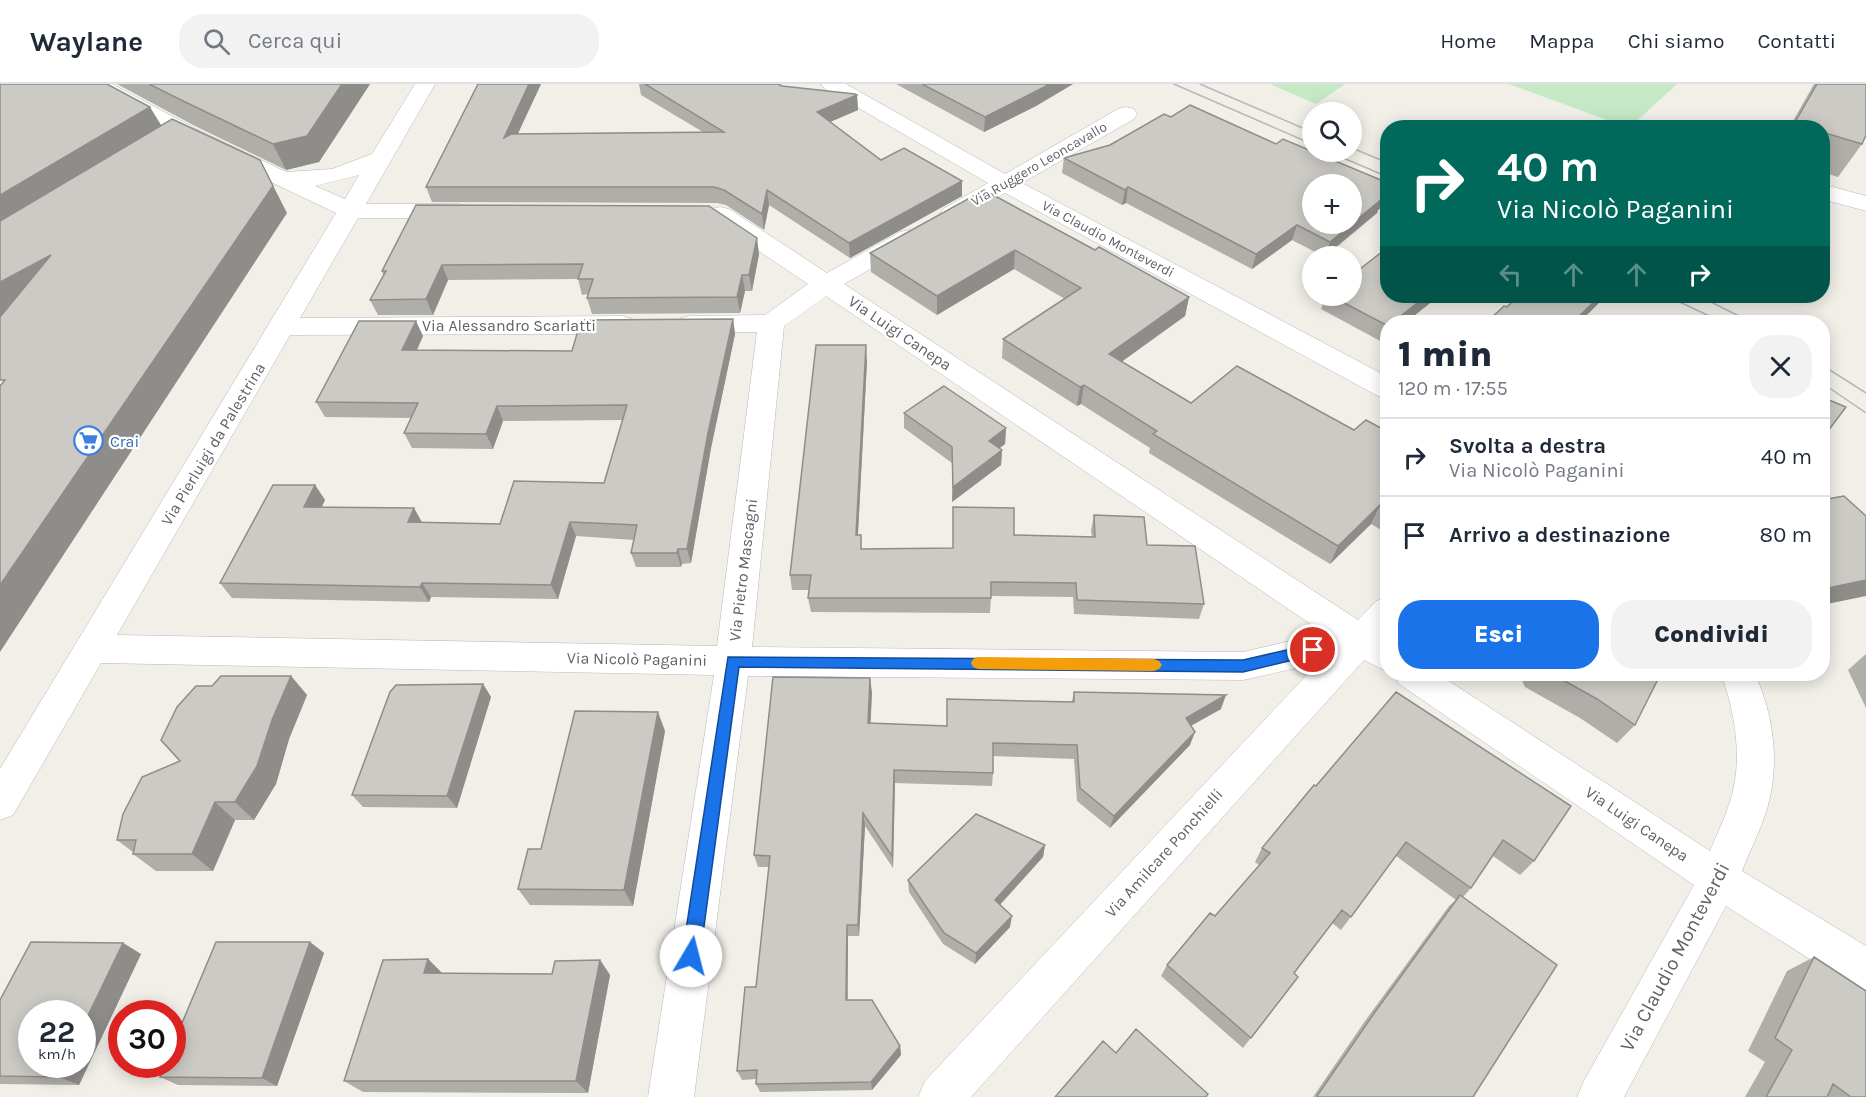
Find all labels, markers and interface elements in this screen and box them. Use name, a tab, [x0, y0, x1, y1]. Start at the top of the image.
search box	[179, 14, 599, 68]
text: Waylane	[30, 25, 143, 58]
icon: search	[200, 25, 233, 58]
text: Cerca qui	[248, 28, 342, 54]
text: Home	[1440, 29, 1496, 53]
text: Mappa	[1529, 29, 1595, 53]
text: Chi siamo	[1628, 29, 1724, 53]
text: Contatti	[1757, 29, 1836, 53]
map controls	[1302, 102, 1362, 306]
button: search	[1302, 102, 1362, 162]
street label: Via Ruggero Leoncavallo	[968, 118, 1110, 210]
text: 40 m	[1497, 142, 1599, 192]
icon: right	[1398, 144, 1476, 222]
button: +	[1302, 174, 1362, 234]
text: Via Nicolò Paganini	[1497, 193, 1734, 225]
street label: Via Claudio Monteverdi	[1039, 197, 1177, 281]
button: −	[1302, 246, 1362, 306]
icon: left	[1494, 258, 1527, 291]
icon: ahead	[1557, 258, 1590, 291]
icon: ahead	[1620, 258, 1653, 291]
icon: right	[1683, 258, 1716, 291]
street label: Via Luigi Canepa	[845, 291, 955, 375]
street label: Via Alessandro Scarlatti	[422, 316, 596, 335]
text: 1 min	[1398, 333, 1492, 375]
button: close	[1749, 335, 1812, 398]
street label: Via Pierluigi da Palestrina	[157, 359, 269, 529]
text: 120 m · 17:55	[1398, 377, 1508, 400]
supermarket icon: Crai	[73, 425, 105, 457]
place label: Crai	[110, 432, 139, 451]
text: Svolta a destra	[1449, 433, 1606, 459]
icon: right	[1398, 441, 1431, 474]
text: 40 m	[1761, 444, 1812, 470]
text: Via Nicolò Paganini	[1449, 459, 1625, 482]
street label: Via Pietro Mascagni	[725, 497, 761, 643]
icon: arrive	[1398, 519, 1431, 552]
text: Arrivo a destinazione	[1449, 522, 1670, 548]
text: 80 m	[1760, 522, 1812, 548]
button: Esci	[1398, 600, 1599, 669]
button: Condividi	[1611, 600, 1812, 669]
pin	[1287, 624, 1338, 675]
icon: arrive	[1296, 633, 1329, 666]
street label: Via Nicolò Paganini	[567, 648, 707, 670]
street label: Via Luigi Canepa	[1582, 782, 1692, 866]
street label: Via Amilcare Ponchielli	[1101, 785, 1227, 921]
street label: Via Claudio Monteverdi	[1615, 859, 1735, 1055]
position arrow	[659, 924, 723, 988]
speed limit sign: 30	[108, 1000, 186, 1078]
text: 22	[39, 1014, 75, 1050]
text: km/h	[38, 1045, 76, 1063]

